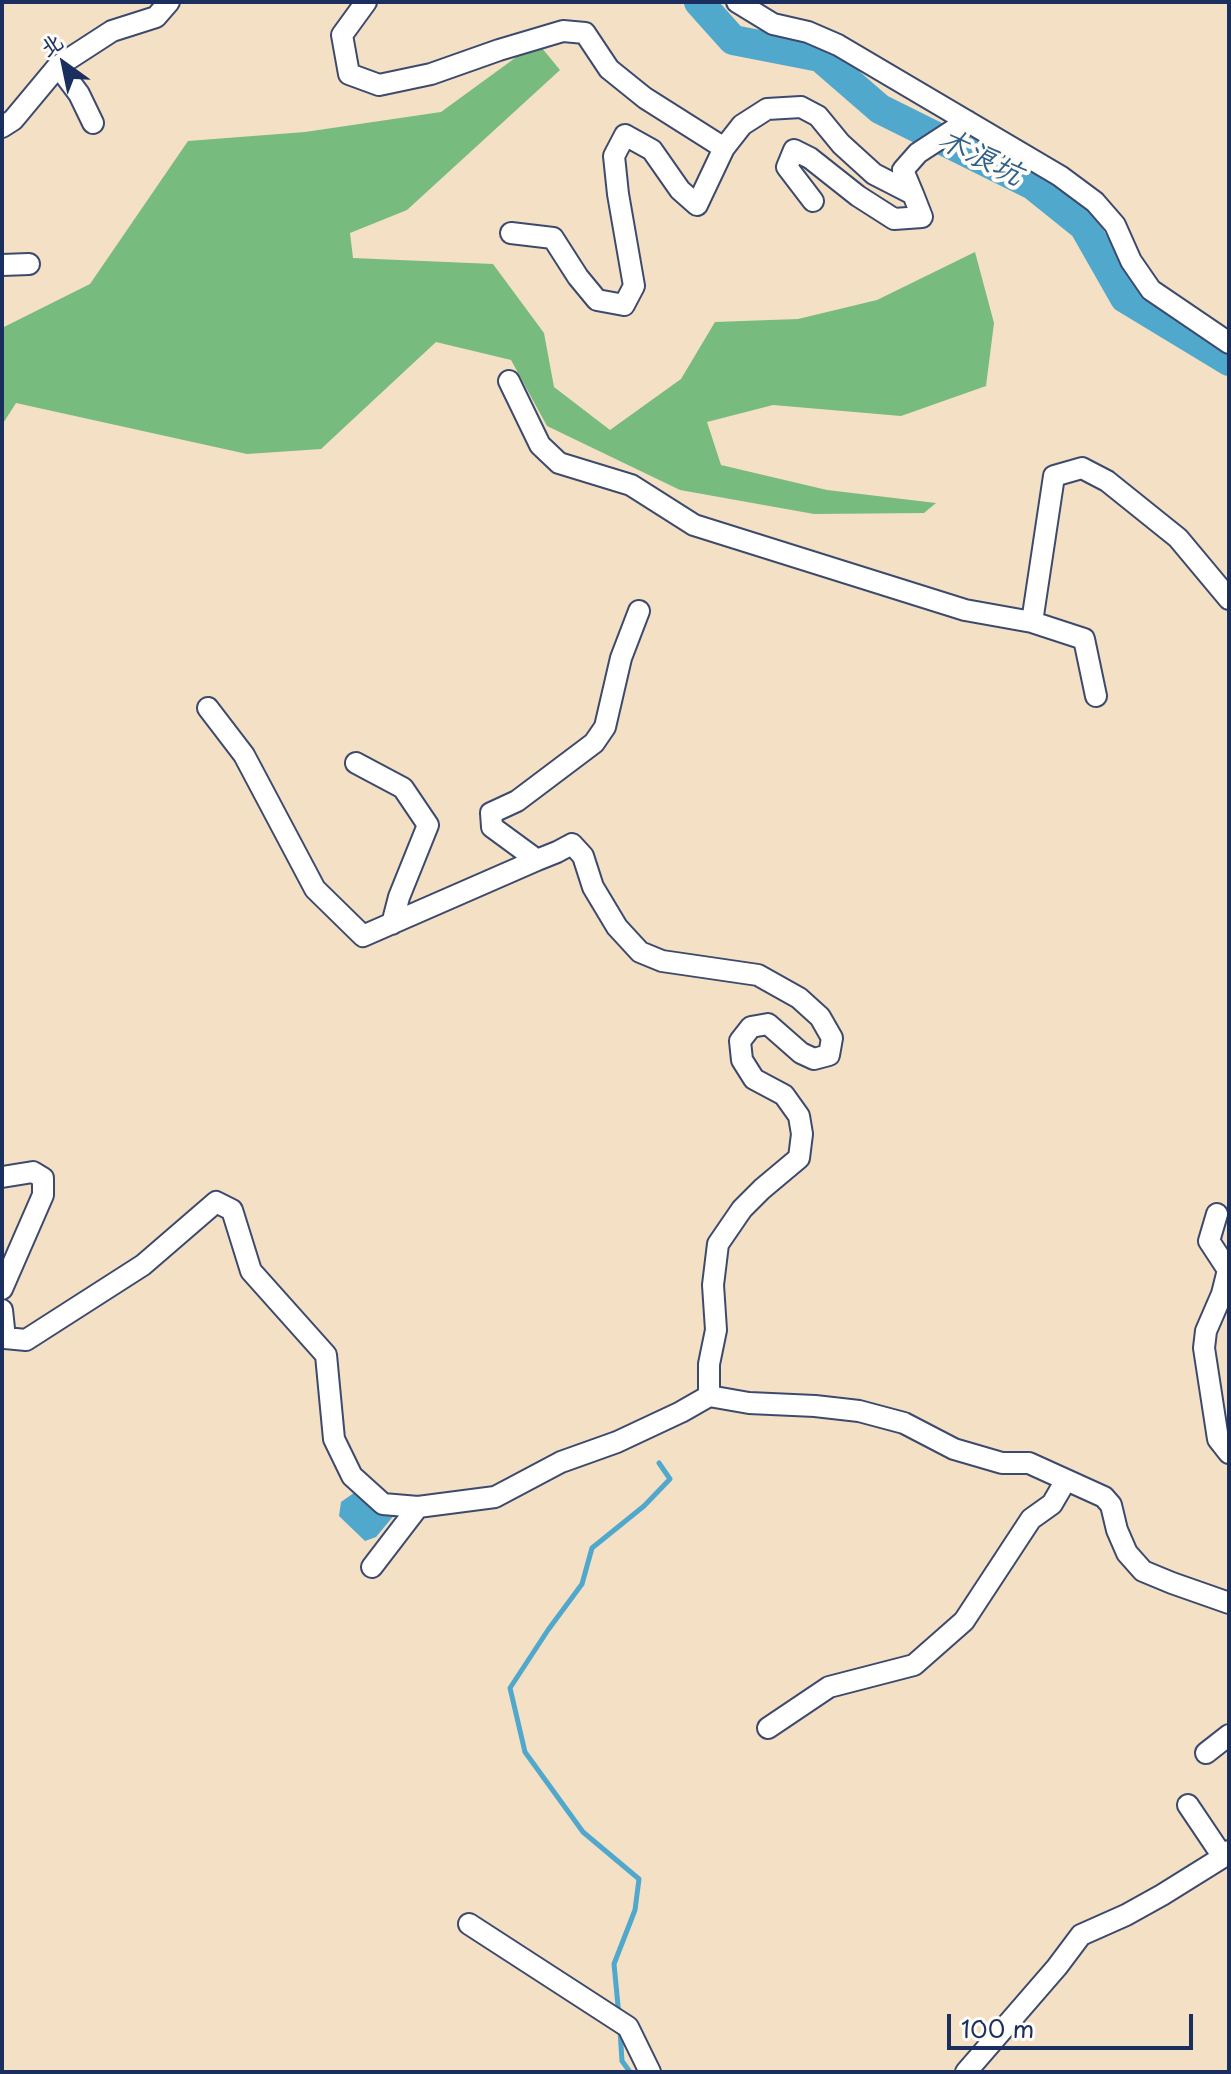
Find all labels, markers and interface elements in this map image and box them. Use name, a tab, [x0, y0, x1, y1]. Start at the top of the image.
north arrow	[24, 24, 104, 104]
text: 北	[32, 24, 69, 63]
water label: 木浪坑	[932, 122, 1028, 194]
scale bar	[951, 1998, 1197, 2048]
text: 100 m	[961, 2010, 1034, 2046]

